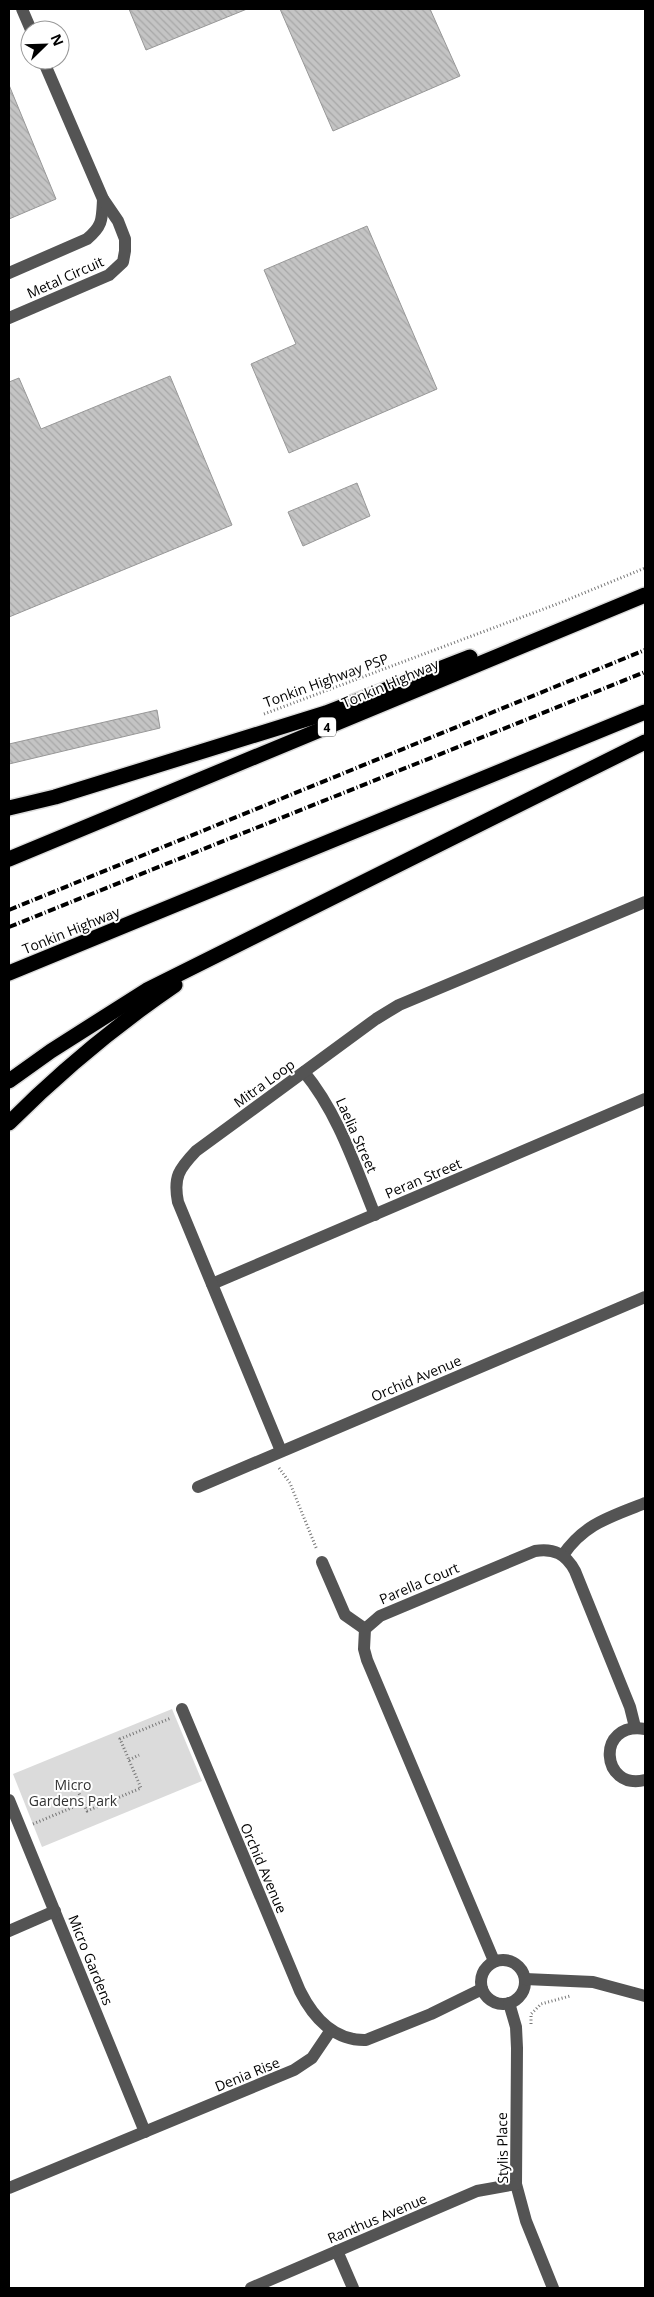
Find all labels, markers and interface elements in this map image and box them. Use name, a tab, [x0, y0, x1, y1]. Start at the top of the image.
north arrow	[20, 20, 70, 70]
text: N	[46, 31, 68, 49]
street label: Metal Circuit	[24, 252, 106, 302]
street label: Tonkin Highway PSP	[261, 650, 391, 710]
street label: Tonkin Highway	[339, 655, 441, 711]
road number: 4	[318, 718, 336, 736]
street label: Tonkin Highway	[19, 901, 123, 958]
street label: Mitra Loop	[230, 1054, 298, 1112]
street label: Laelia Street	[332, 1094, 382, 1176]
street label: Peran Street	[382, 1153, 464, 1203]
street label: Orchid Avenue	[368, 1350, 464, 1406]
street label: Parella Court	[376, 1558, 462, 1608]
park label: Micro Gardens Park	[29, 1775, 118, 1810]
street label: Orchid Avenue	[236, 1820, 292, 1916]
street label: Micro Gardens	[64, 1912, 118, 2008]
street label: Denia Rise	[212, 2052, 282, 2096]
street label: Stylis Place	[492, 2112, 512, 2184]
street label: Ranthus Avenue	[324, 2188, 430, 2247]

